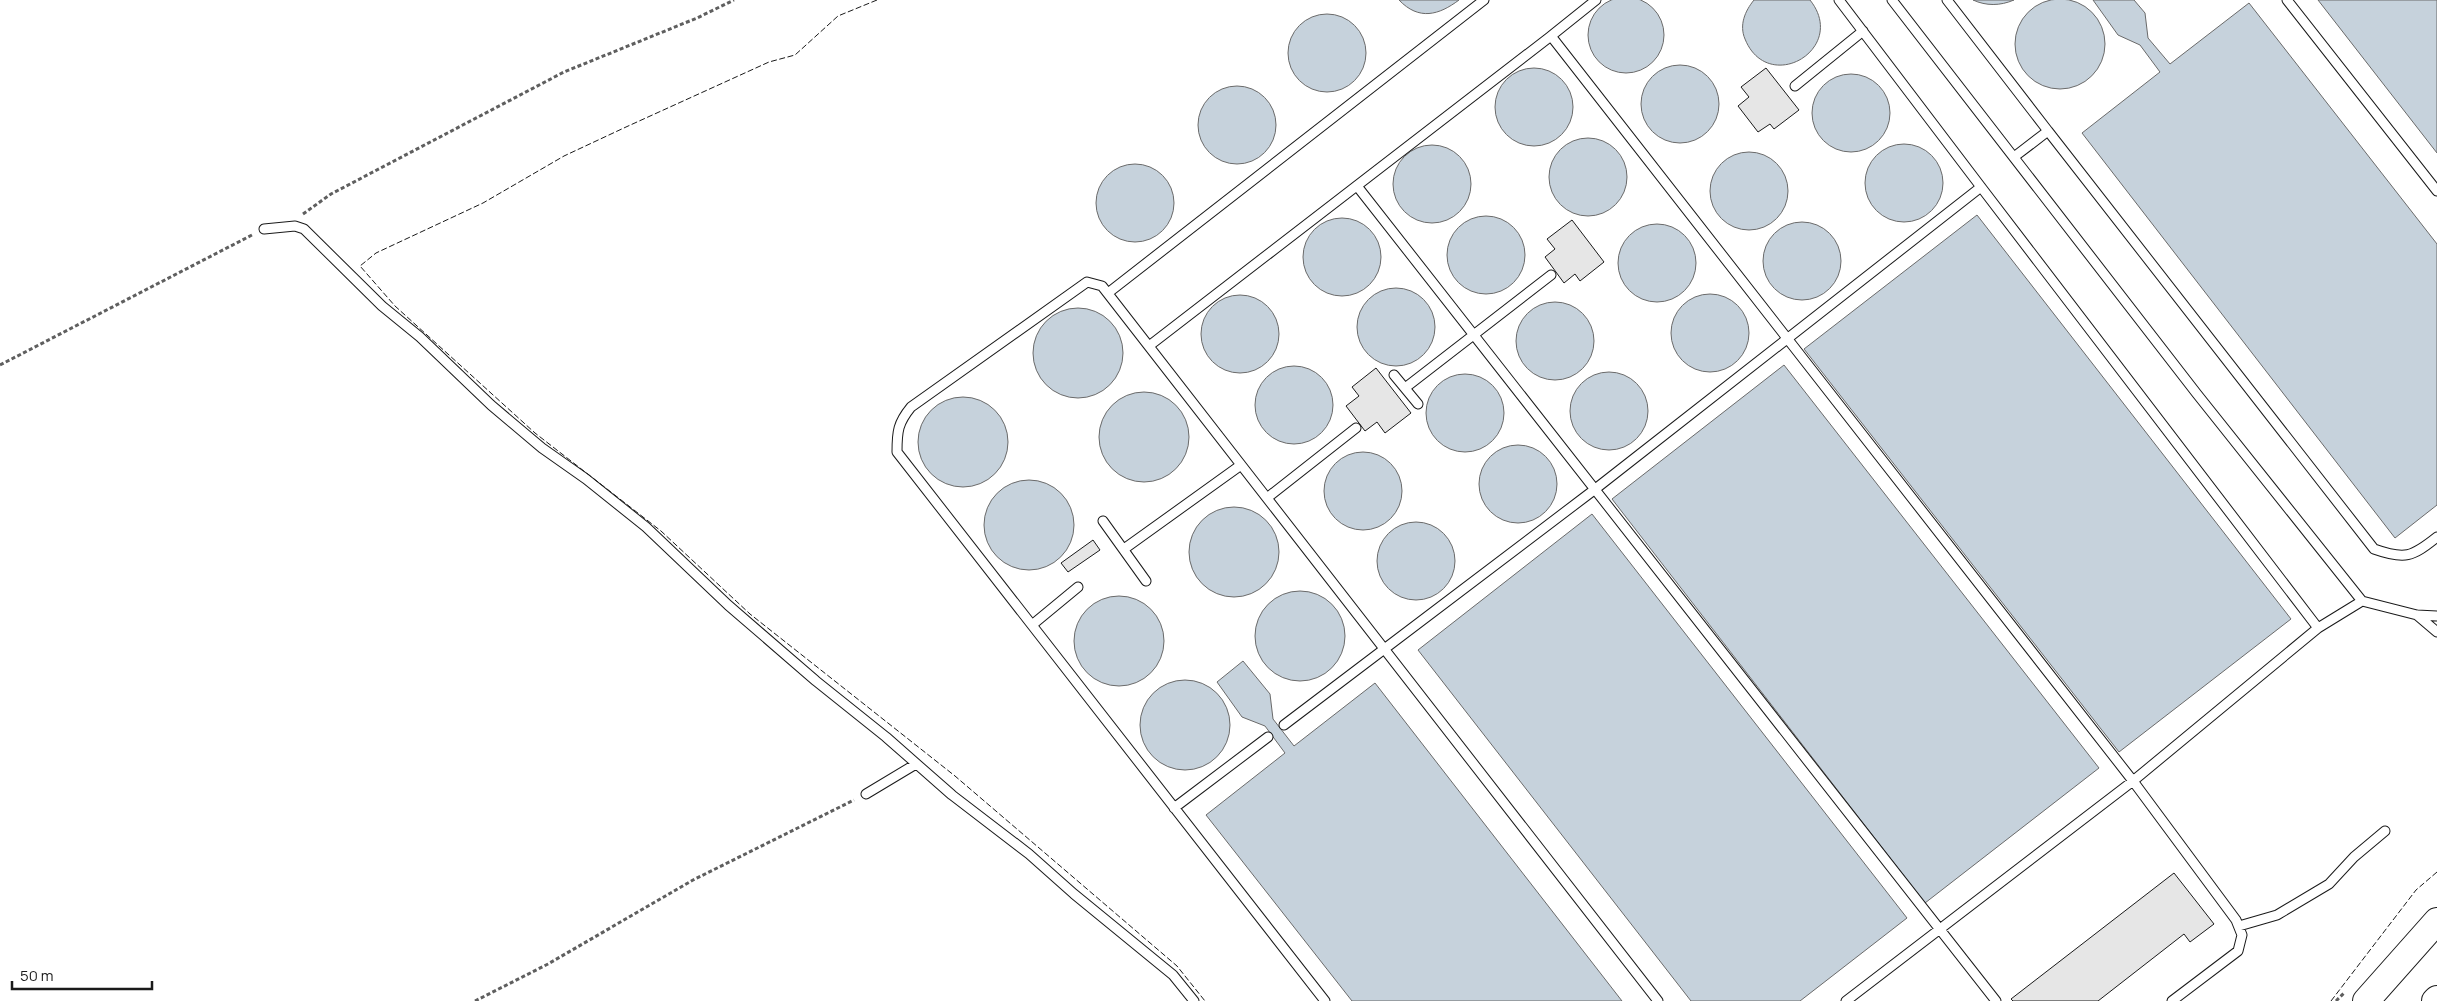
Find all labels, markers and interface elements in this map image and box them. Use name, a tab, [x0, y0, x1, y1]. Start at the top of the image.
scale bar	[12, 958, 152, 990]
text: 50 m	[20, 965, 54, 986]

